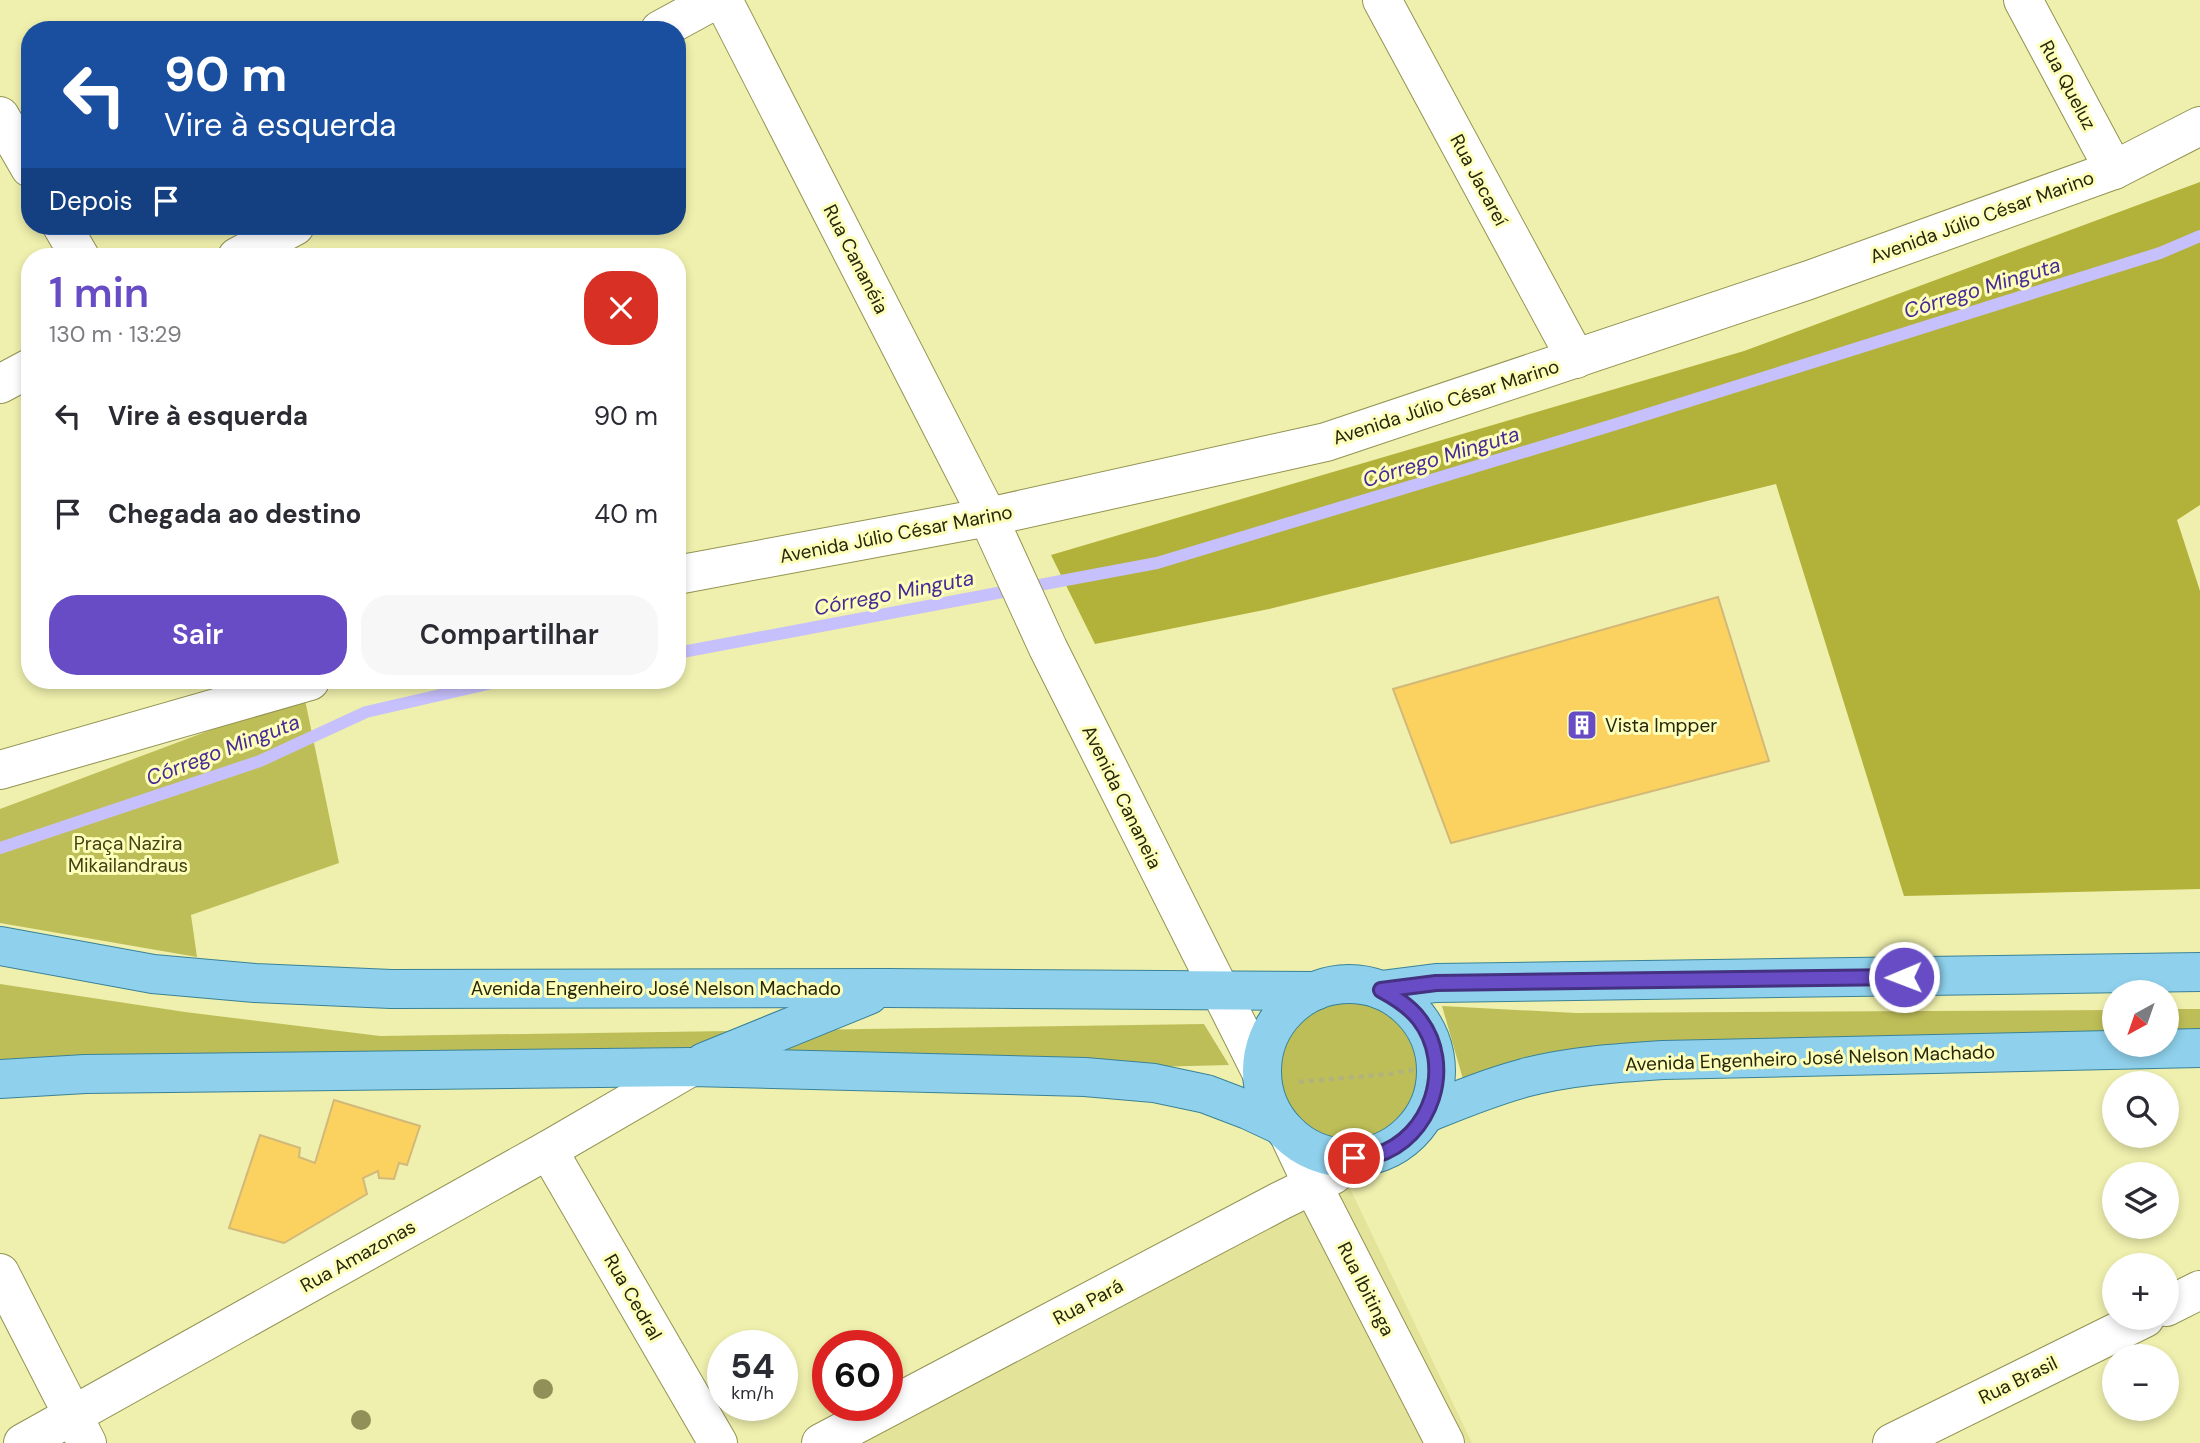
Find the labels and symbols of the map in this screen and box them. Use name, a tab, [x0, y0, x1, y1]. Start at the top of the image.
street label: Rua Queluz	[2034, 36, 2102, 134]
street label: Rua Jacareí	[1444, 130, 1514, 231]
street label: Avenida Júlio César Marino	[1866, 165, 2098, 269]
street label: Rua Cananéia	[818, 200, 894, 318]
water label: Córrego Minguta	[1900, 251, 2064, 325]
street label: Avenida Júlio César Marino	[1330, 354, 1562, 450]
water label: Córrego Minguta	[1359, 420, 1523, 494]
street label: Avenida Júlio César Marino	[777, 499, 1015, 569]
water label: Córrego Minguta	[811, 564, 977, 622]
water label: Córrego Minguta	[142, 708, 304, 792]
building icon: Vista Impper	[1565, 708, 1599, 742]
place label: Vista Impper	[1605, 713, 1717, 738]
street label: Avenida Cananeia	[1076, 721, 1168, 873]
park label: Praça Nazira Mikailandraus	[68, 831, 188, 878]
position arrow	[1867, 940, 1941, 1014]
street label: Avenida Engenheiro José Nelson Machado	[471, 976, 841, 1001]
north arrow	[2102, 980, 2179, 1057]
street label: Avenida Engenheiro José Nelson Machado	[1625, 1039, 1995, 1077]
pin	[1324, 1128, 1384, 1188]
street label: Rua Amazonas	[296, 1214, 420, 1298]
street label: Rua Ibitinga	[1332, 1238, 1400, 1340]
street label: Rua Cedral	[598, 1249, 668, 1345]
street label: Rua Pará	[1049, 1273, 1127, 1331]
speed limit sign: 60	[812, 1330, 903, 1421]
street label: Rua Brasil	[1974, 1350, 2062, 1410]

